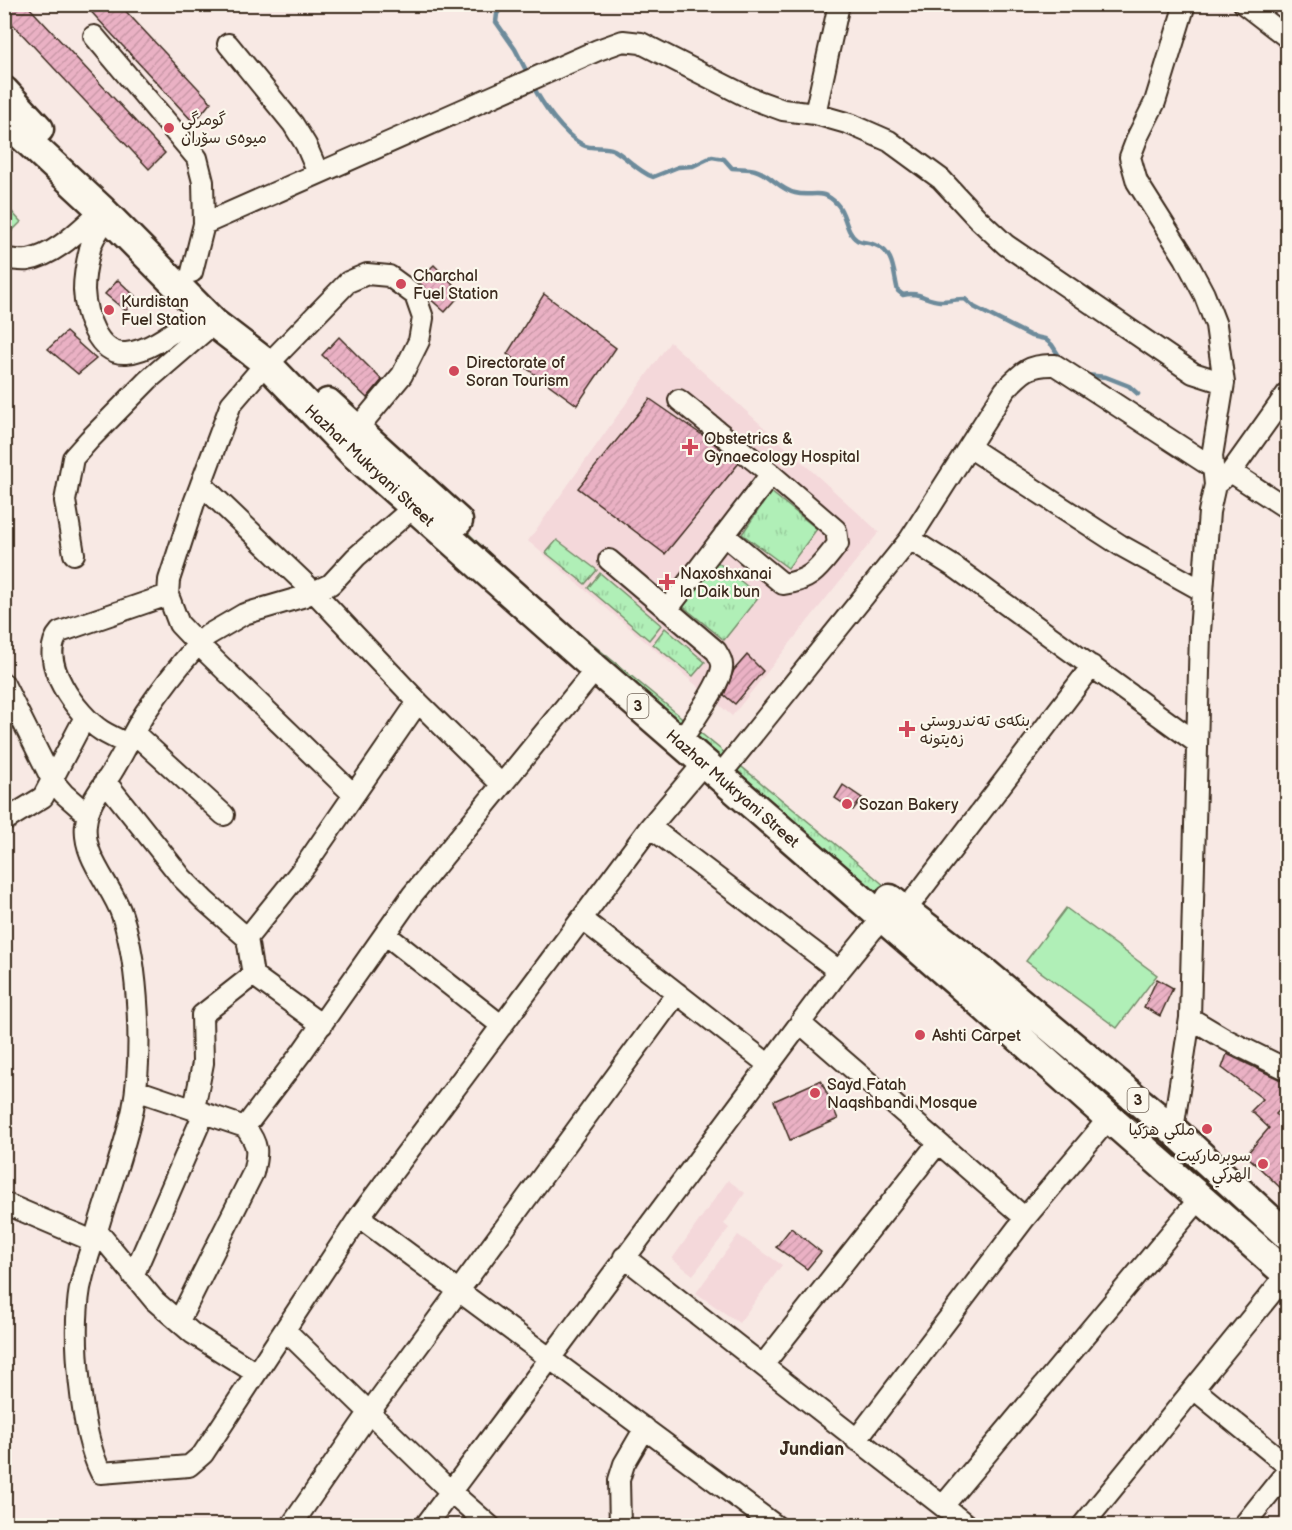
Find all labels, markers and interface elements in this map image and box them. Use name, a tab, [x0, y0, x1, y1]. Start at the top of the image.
place label: گومرگی میوەی سۆران	[181, 110, 267, 148]
marker: گومرگی میوەی سۆران	[162, 121, 176, 135]
place label: Charchal Fuel Station	[413, 267, 498, 304]
marker: Charchal Fuel Station	[394, 277, 408, 291]
place label: Kurdistan Fuel Station	[121, 293, 206, 330]
marker: Kurdistan Fuel Station	[102, 303, 116, 317]
place label: Directorate of Soran Tourism	[466, 354, 569, 391]
marker: Directorate of Soran Tourism	[447, 364, 461, 378]
street label: Hazhar Mukryani Street	[300, 401, 438, 531]
place label: Obstetrics & Gynaecology Hospital	[704, 430, 859, 467]
marker: Obstetrics & Gynaecology Hospital	[681, 438, 699, 456]
place label: Naxoshxanai la Daik bun	[680, 565, 772, 602]
marker: Naxoshxanai la Daik bun	[658, 573, 676, 591]
road number: 3	[628, 694, 648, 718]
place label: بنکەی تەندروستی زەیتونە	[920, 712, 1030, 749]
marker: بنکەی تەندروستی زەیتونە	[898, 720, 916, 738]
street label: Hazhar Mukryani Street	[662, 726, 802, 852]
place label: Sozan Bakery	[859, 796, 959, 815]
marker: Sozan Bakery	[840, 797, 854, 811]
place label: Ashti Carpet	[932, 1027, 1021, 1046]
marker: Ashti Carpet	[913, 1028, 927, 1042]
place label: Sayd Fatah Naqshbandi Mosque	[827, 1076, 978, 1113]
marker: Sayd Fatah Naqshbandi Mosque	[808, 1086, 822, 1100]
road number: 3	[1128, 1088, 1148, 1112]
place label: ملكي هركيا	[1129, 1121, 1195, 1144]
marker: ملكي هركيا	[1200, 1122, 1214, 1136]
place label: سوبرماركيت الهركي	[1176, 1147, 1251, 1188]
marker: سوبرماركيت الهركي	[1256, 1157, 1270, 1171]
district label: Jundian	[780, 1439, 844, 1460]

